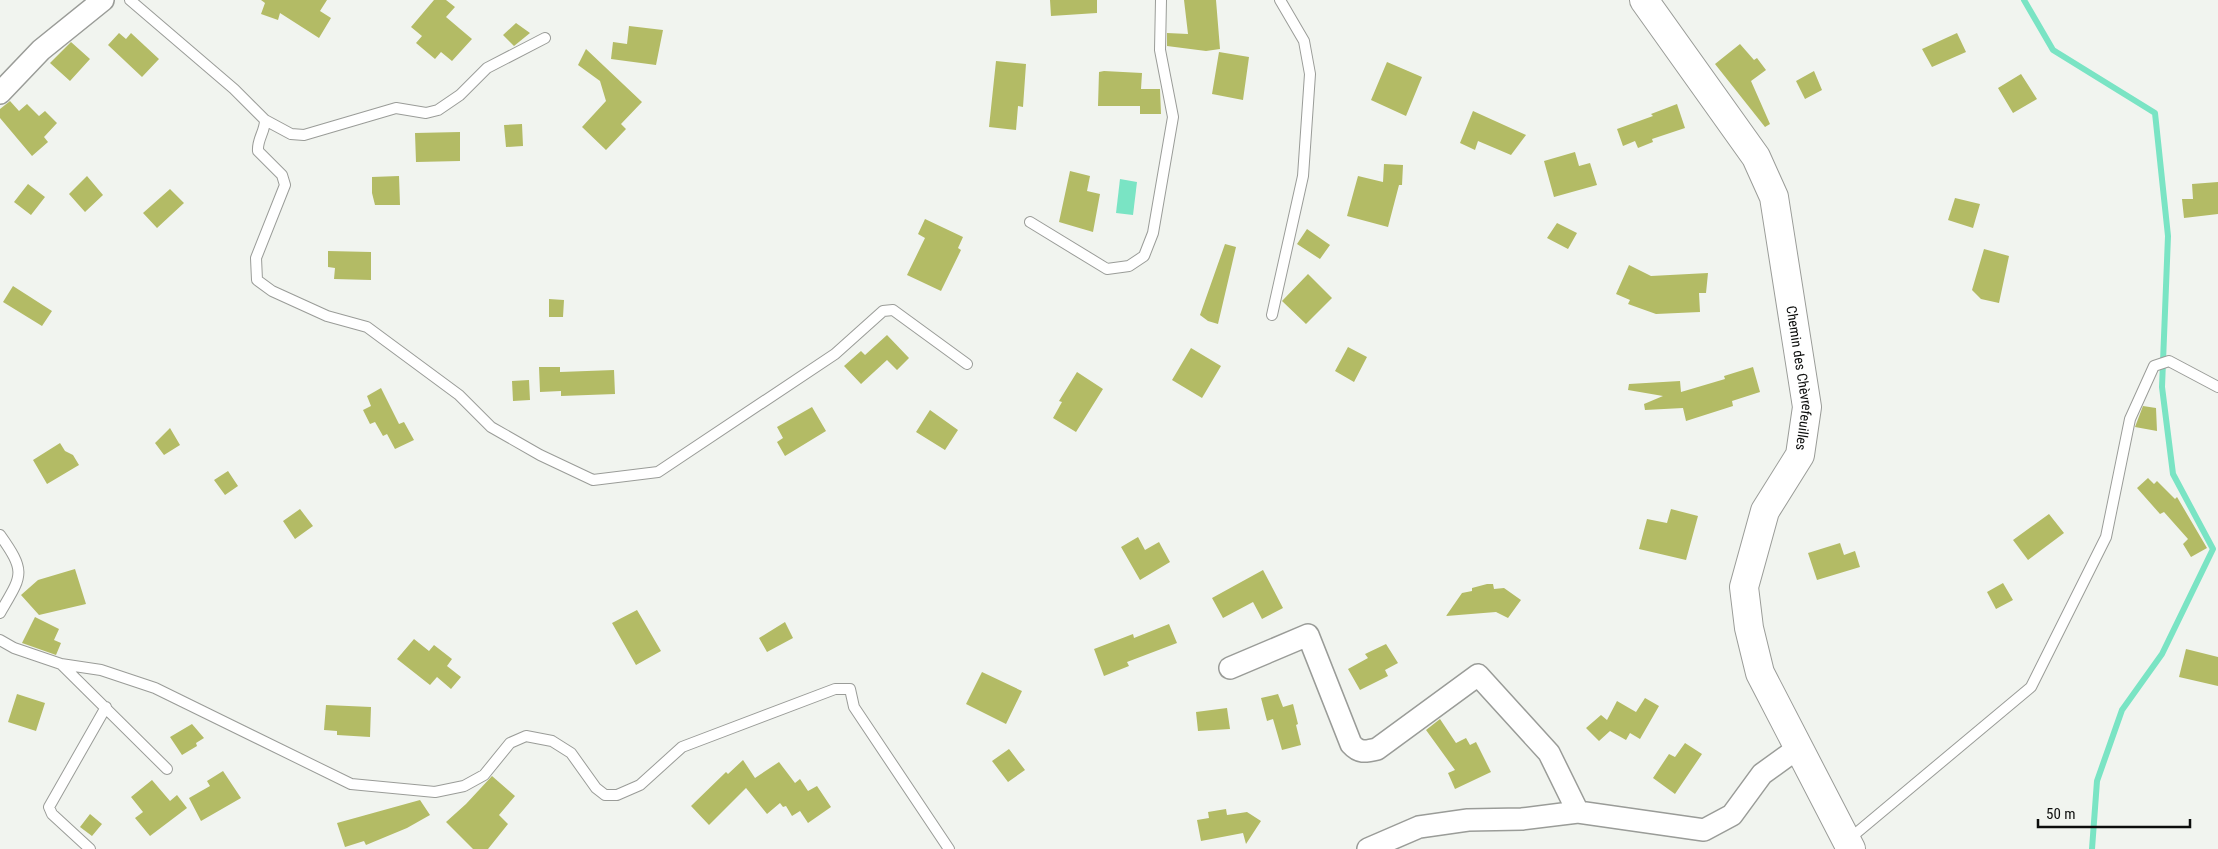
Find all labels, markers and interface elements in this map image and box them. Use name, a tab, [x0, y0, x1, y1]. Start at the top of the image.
street label: Chemin des Chèvrefeuilles	[1783, 305, 1815, 452]
scale bar	[2038, 796, 2190, 828]
text: 50 m	[2046, 805, 2076, 823]

